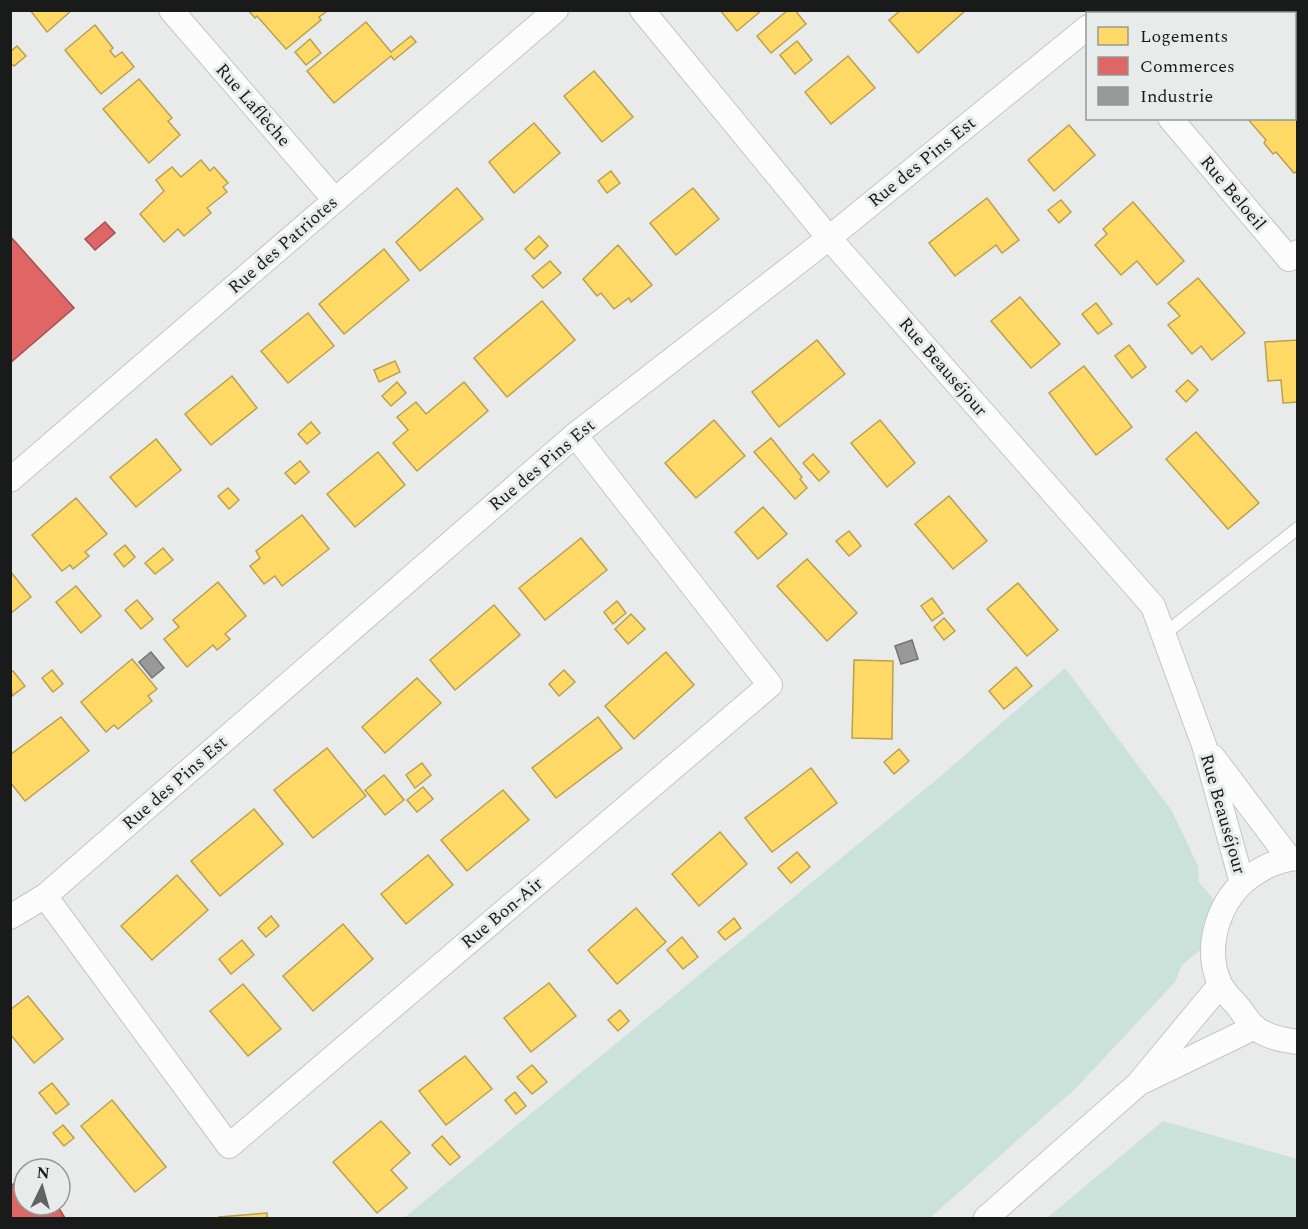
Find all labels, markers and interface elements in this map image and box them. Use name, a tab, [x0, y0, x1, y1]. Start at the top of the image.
legend	[1086, 12, 1296, 120]
text: Logements	[1140, 23, 1228, 50]
text: Commerces	[1140, 53, 1235, 80]
street label: Rue Laflèche	[209, 57, 297, 153]
text: Industrie	[1140, 83, 1213, 110]
street label: Rue des Pins Est	[862, 110, 982, 214]
street label: Rue Beloeil	[1194, 150, 1272, 236]
street label: Rue des Patriotes	[222, 190, 344, 300]
street label: Rue Beauséjour	[892, 311, 994, 423]
street label: Rue des Pins Est	[483, 412, 601, 518]
street label: Rue des Pins Est	[116, 730, 234, 836]
street label: Rue Beauséjour	[1193, 751, 1253, 877]
street label: Rue Bon-Air	[455, 871, 549, 955]
north arrow	[12, 1157, 72, 1217]
text: N	[36, 1161, 51, 1186]

